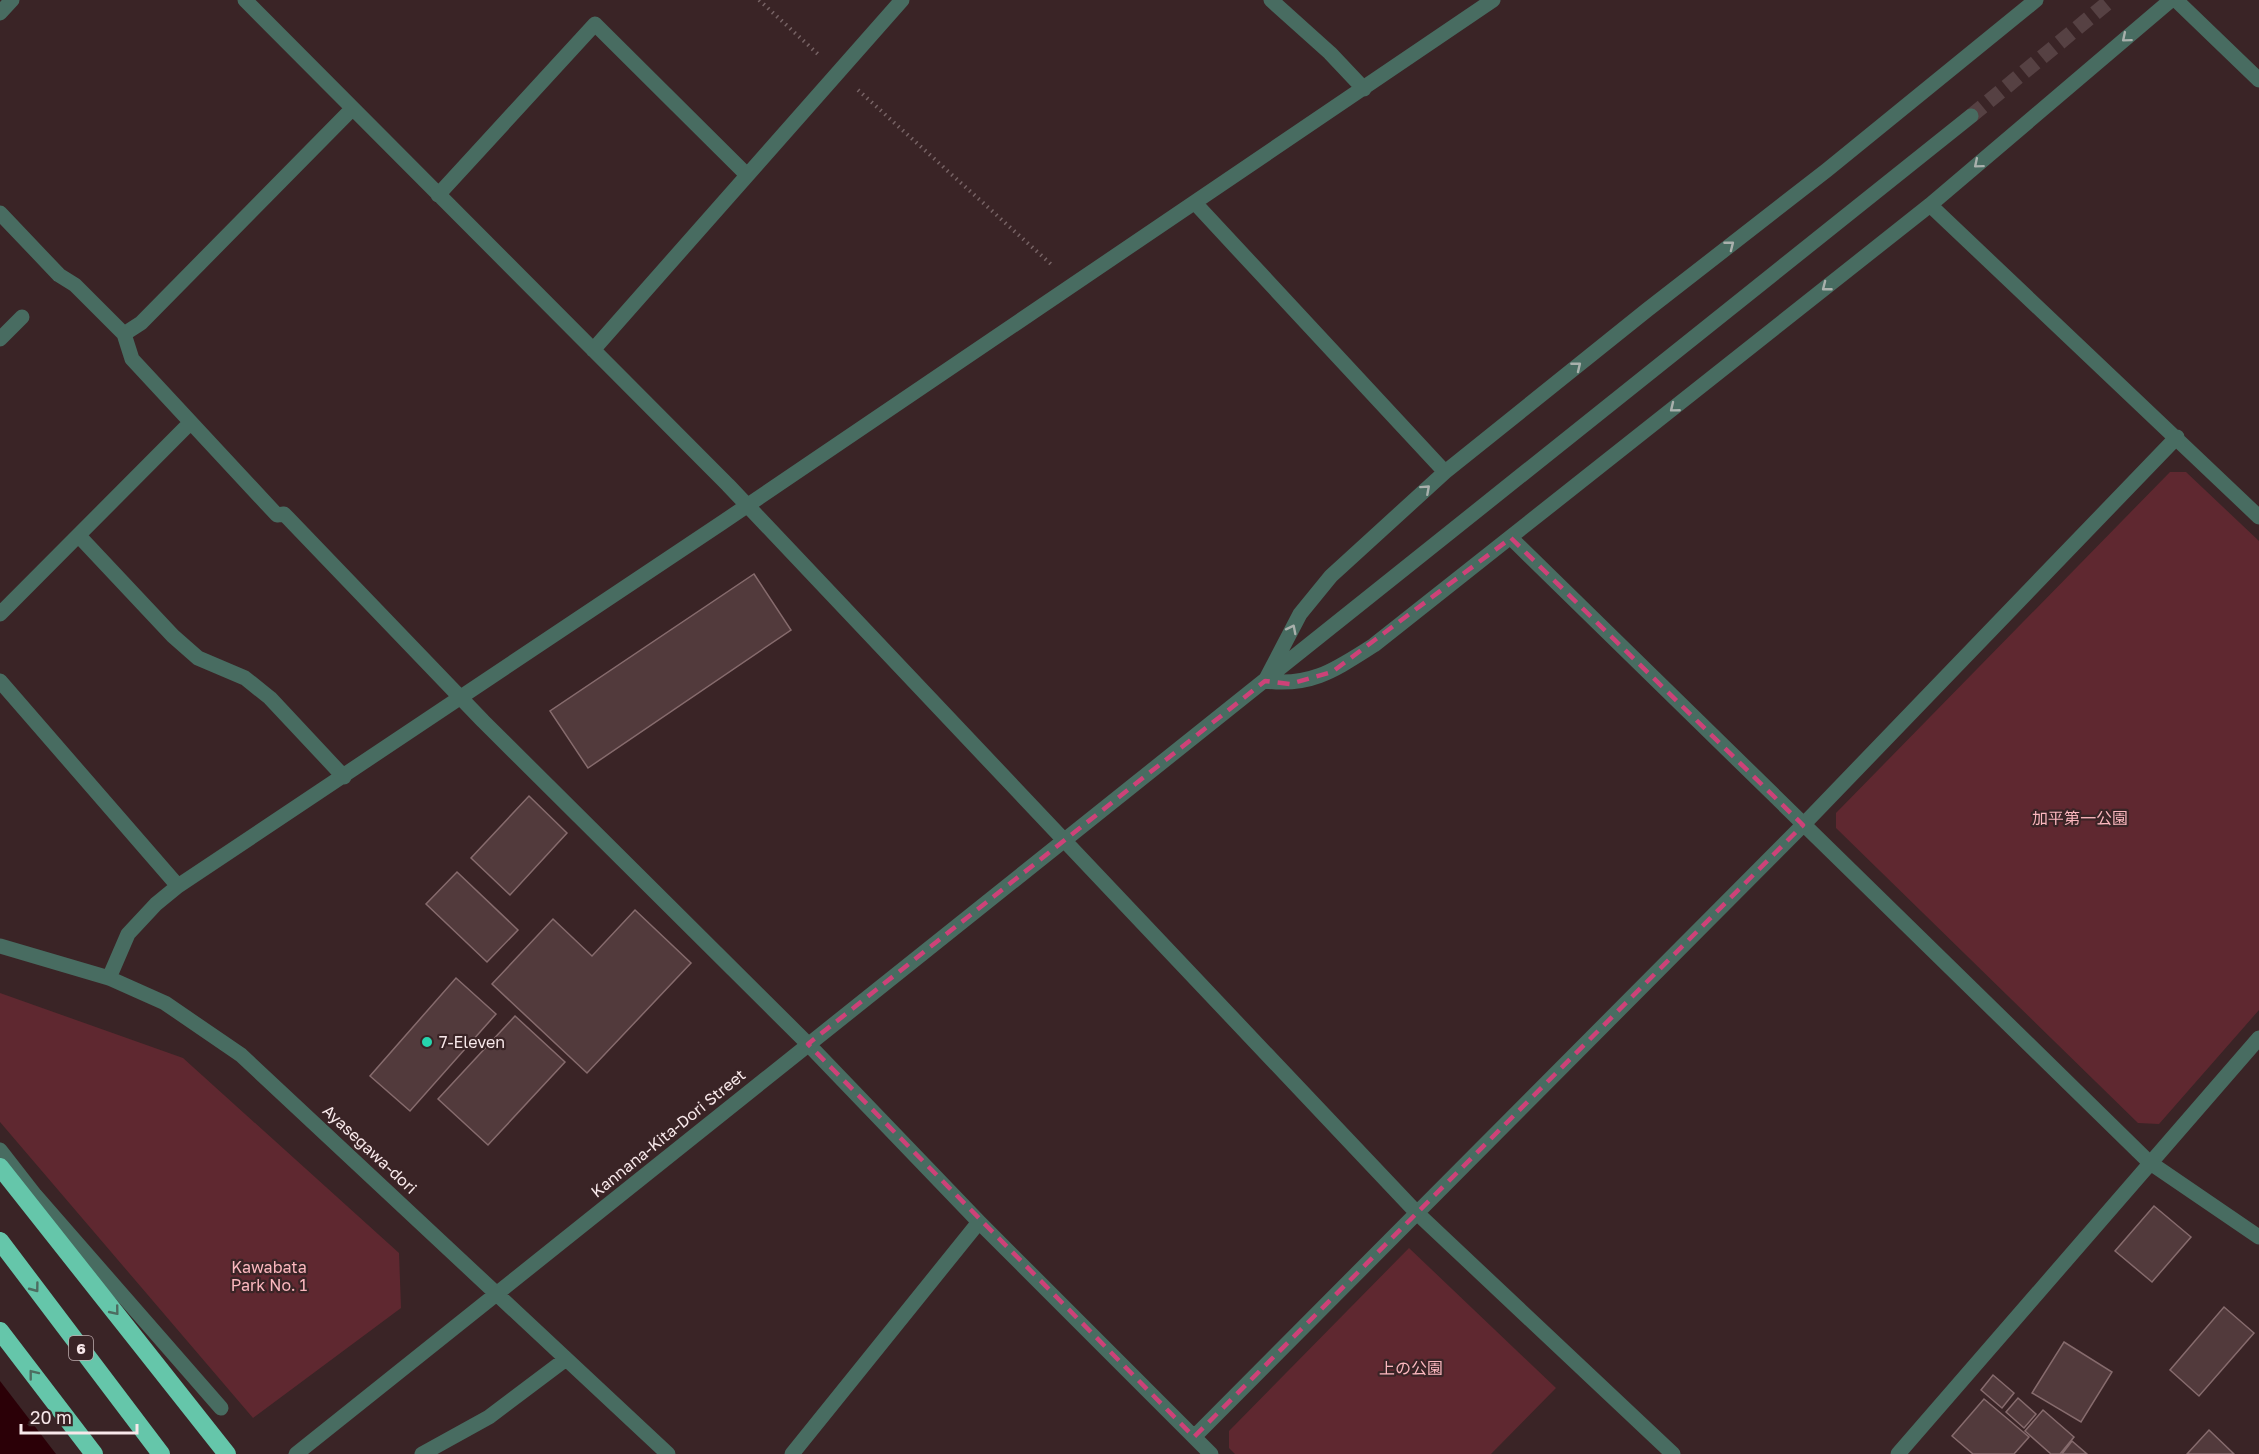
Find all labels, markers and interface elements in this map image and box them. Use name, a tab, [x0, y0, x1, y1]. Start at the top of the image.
one-way arrow	[2122, 30, 2133, 41]
one-way arrow	[1974, 157, 1985, 168]
one-way arrow	[1723, 242, 1734, 253]
one-way arrow	[1822, 280, 1833, 291]
one-way arrow	[1570, 362, 1581, 373]
one-way arrow	[1670, 401, 1681, 412]
one-way arrow	[1419, 485, 1430, 496]
one-way arrow	[1285, 625, 1296, 636]
park label: 加平第一公園	[2032, 808, 2128, 828]
place label: 7-Eleven	[439, 1032, 505, 1052]
marker: 7-Eleven	[420, 1035, 434, 1049]
street label: Kannana-Kita-Dori Street	[587, 1064, 749, 1202]
street label: Ayasegawa-dori	[319, 1100, 421, 1198]
park label: Kawabata Park No. 1	[231, 1257, 308, 1295]
one-way arrow	[28, 1281, 39, 1292]
one-way arrow	[108, 1304, 119, 1315]
road number: 6	[69, 1336, 93, 1360]
park label: 上の公園	[1379, 1358, 1443, 1378]
one-way arrow	[30, 1370, 41, 1381]
scale bar	[21, 1397, 136, 1435]
text: 20 m	[30, 1406, 72, 1428]

